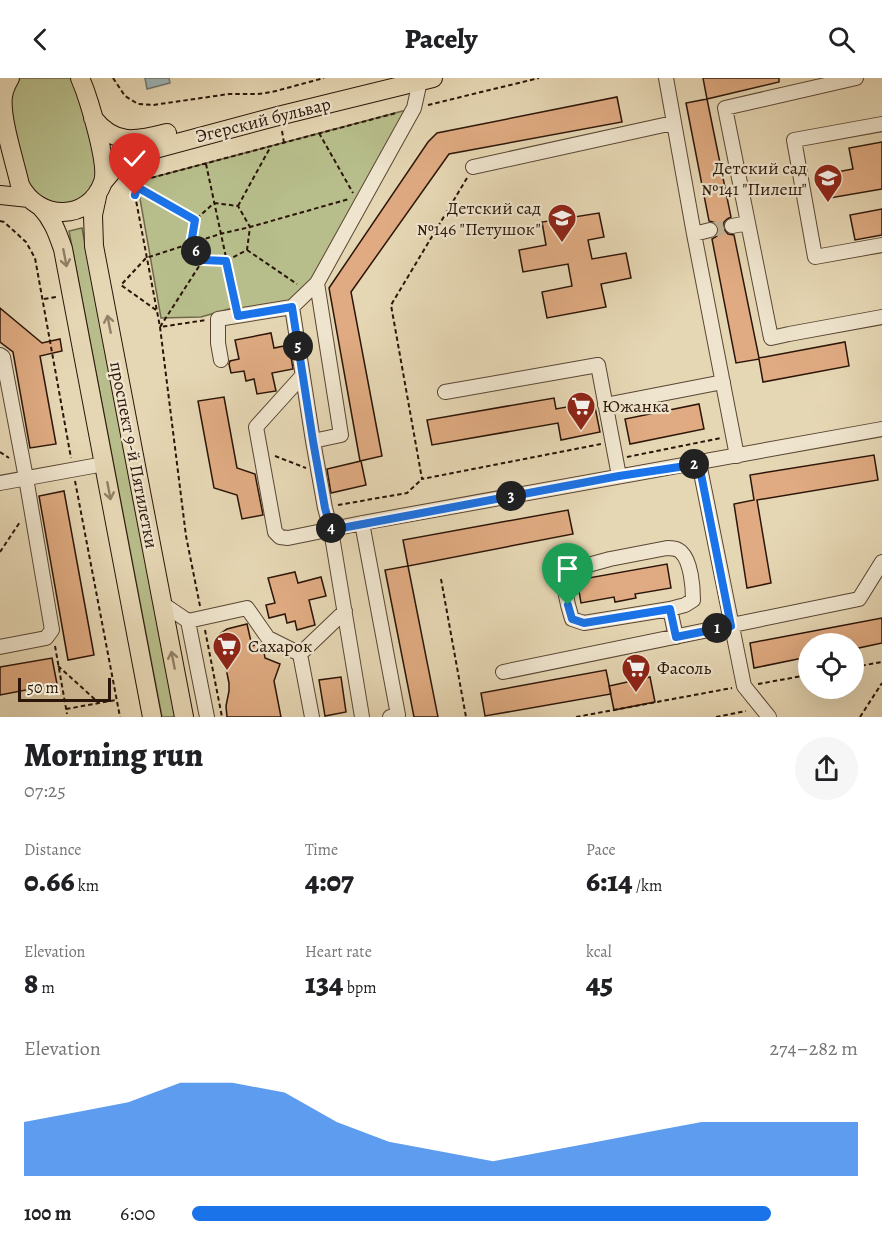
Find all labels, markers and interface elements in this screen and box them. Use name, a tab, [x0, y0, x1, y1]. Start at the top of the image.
text: Pacely	[405, 21, 477, 57]
icon: back	[24, 23, 57, 56]
icon: search	[825, 23, 858, 56]
street label: Эгерский бульвар	[193, 92, 333, 148]
pin	[109, 133, 160, 195]
icon: check	[118, 142, 151, 175]
place label: Детский сад №141 "Пилеш"	[701, 156, 807, 201]
school or university icon: Детский сад №141 "Пилеш"	[812, 162, 844, 204]
place label: Детский сад №146 "Петушок"	[417, 196, 541, 241]
school or university icon: Детский сад №146 "Петушок"	[546, 202, 578, 244]
pin: 6	[181, 236, 211, 266]
text: 6	[192, 240, 200, 262]
one-way arrow	[60, 247, 71, 267]
one-way arrow	[103, 314, 114, 334]
pin: 5	[283, 331, 313, 361]
text: 5	[295, 335, 301, 357]
street label: проспект 9-й Пятилетки	[104, 359, 164, 551]
supermarket icon: Южанка	[565, 390, 597, 432]
place label: Южанка	[602, 394, 670, 418]
pin: 2	[679, 449, 709, 479]
text: 2	[690, 453, 698, 475]
one-way arrow	[104, 480, 115, 500]
pin: 3	[496, 481, 526, 511]
text: 3	[508, 485, 514, 507]
pin: 4	[316, 513, 346, 543]
text: 4	[327, 517, 335, 539]
pin	[542, 543, 593, 605]
icon: arrive	[551, 552, 584, 585]
pin: 1	[702, 613, 732, 643]
text: 1	[714, 617, 720, 639]
supermarket icon: Сахарок	[211, 630, 243, 672]
map controls	[798, 633, 864, 699]
button: locate	[798, 633, 864, 699]
place label: Сахарок	[248, 634, 312, 658]
one-way arrow	[168, 650, 179, 670]
supermarket icon: Фасоль	[620, 652, 652, 694]
place label: Фасоль	[657, 656, 712, 680]
scale bar	[18, 675, 111, 702]
text: 50 m	[27, 677, 59, 699]
text: Morning run	[24, 732, 203, 777]
button: share	[795, 737, 858, 800]
text: 07:25	[24, 777, 66, 804]
text: Distance	[24, 839, 81, 861]
text: Time	[305, 839, 338, 861]
text: Pace	[586, 839, 616, 861]
text: 0.66	[24, 861, 75, 901]
text: 4:07	[305, 861, 354, 901]
text: 6:14	[586, 861, 633, 901]
text: km	[75, 875, 99, 897]
text: /km	[633, 875, 662, 897]
text: Elevation	[24, 941, 85, 963]
text: Heart rate	[305, 941, 372, 963]
text: kcal	[586, 941, 612, 963]
text: 8	[24, 963, 38, 1003]
text: 134	[305, 963, 344, 1003]
text: 45	[586, 963, 613, 1003]
text: m	[38, 977, 55, 999]
text: bpm	[344, 977, 377, 999]
text: Elevation	[24, 1035, 101, 1062]
text: 274–282 m	[770, 1035, 858, 1062]
text: 100 m	[24, 1200, 72, 1227]
text: 6:00	[120, 1200, 155, 1227]

